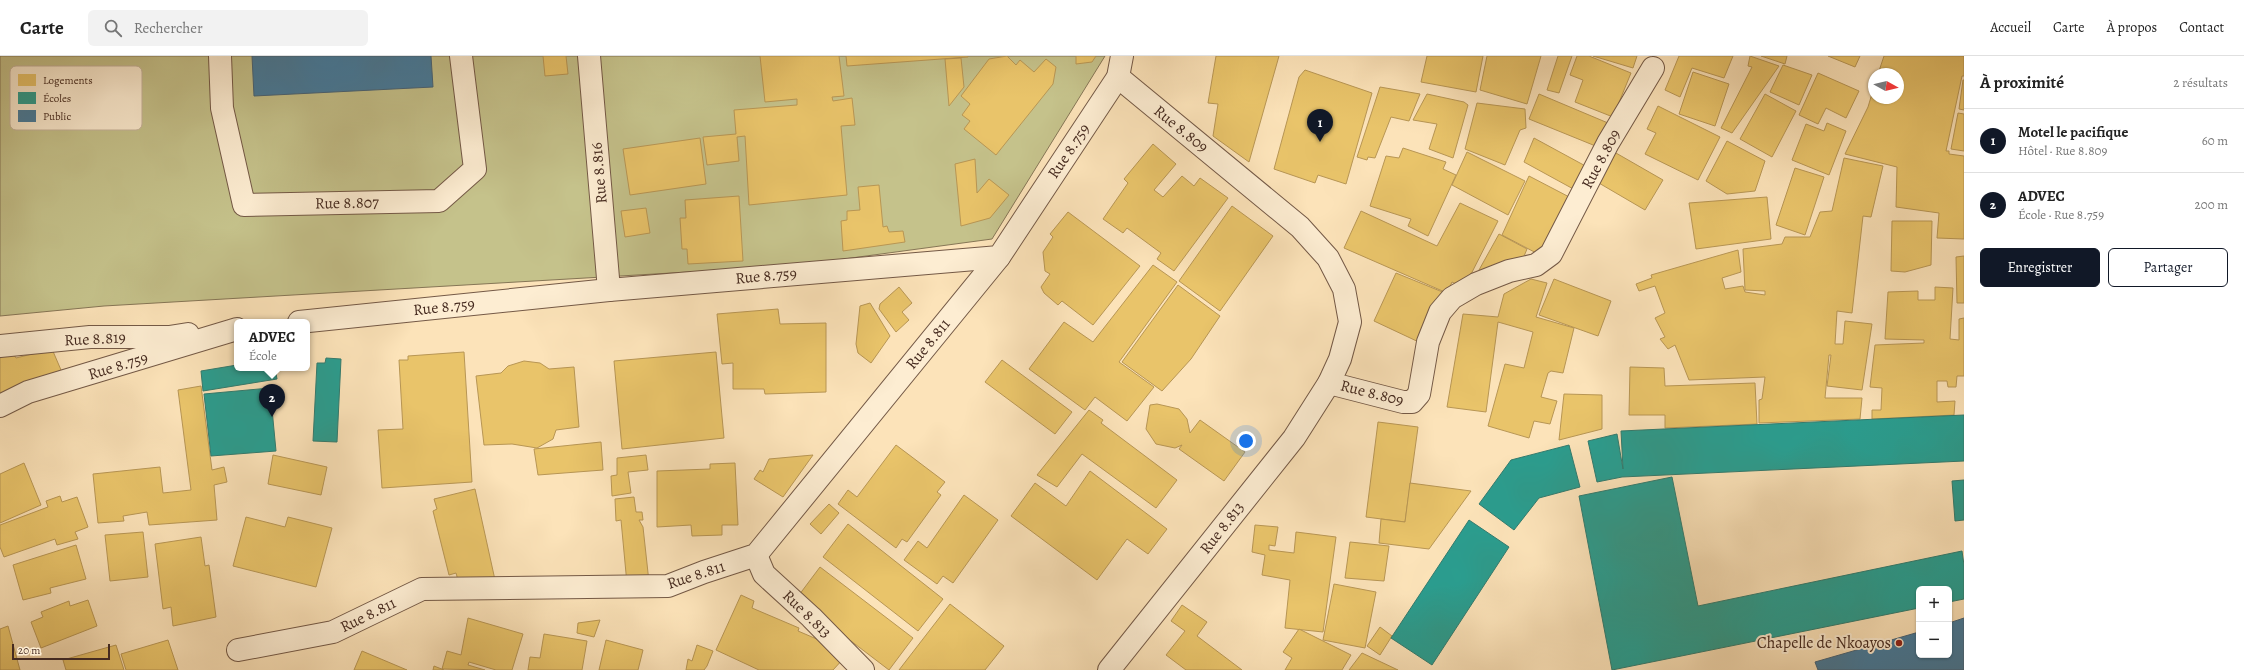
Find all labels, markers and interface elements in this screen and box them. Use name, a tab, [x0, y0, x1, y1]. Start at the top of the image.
search box	[88, 10, 368, 46]
text: Carte	[20, 15, 64, 41]
icon: search	[102, 17, 124, 39]
text: Rechercher	[134, 18, 203, 38]
text: Accueil	[1990, 18, 2031, 37]
text: Carte	[2053, 18, 2085, 37]
text: À propos	[2107, 18, 2157, 37]
text: Contact	[2179, 18, 2224, 37]
legend	[10, 66, 142, 130]
north arrow	[1868, 68, 1904, 104]
text: À proximité	[1980, 71, 2064, 94]
text: Logements	[43, 73, 93, 88]
text: 2 résultats	[2173, 74, 2228, 91]
text: Écoles	[43, 91, 71, 106]
street label: Rue 8.809	[1149, 100, 1213, 158]
text: Public	[43, 109, 71, 124]
pin: 1	[1307, 109, 1333, 142]
street label: Rue 8.759	[1043, 119, 1095, 183]
text: Motel le pacifique	[2018, 122, 2128, 142]
street label: Rue 8.809	[1576, 125, 1626, 193]
text: 1	[1991, 132, 1995, 149]
text: 60 m	[2202, 132, 2228, 149]
street label: Rue 8.816	[585, 141, 613, 205]
text: Hôtel · Rue 8.809	[2018, 142, 2107, 159]
text: ADVEC	[2018, 186, 2065, 206]
street label: Rue 8.807	[315, 191, 379, 215]
text: 2	[1990, 196, 1996, 213]
text: 200 m	[2195, 196, 2228, 213]
text: École · Rue 8.759	[2018, 206, 2104, 223]
button: Enregistrer	[1980, 248, 2100, 287]
button: Partager	[2108, 248, 2228, 287]
street label: Rue 8.759	[734, 262, 798, 290]
street label: Rue 8.759	[412, 293, 476, 321]
street label: Rue 8.811	[901, 313, 956, 374]
popup	[234, 319, 310, 371]
street label: Rue 8.819	[64, 326, 126, 352]
text: ADVEC	[249, 327, 295, 347]
street label: Rue 8.759	[85, 346, 151, 386]
text: École	[249, 347, 277, 364]
street label: Rue 8.809	[1338, 375, 1406, 411]
pin: 2	[259, 384, 285, 417]
your location	[1236, 431, 1256, 451]
street label: Rue 8.813	[1195, 497, 1249, 559]
street label: Rue 8.811	[664, 555, 728, 595]
street label: Rue 8.813	[777, 585, 837, 643]
map controls	[1916, 586, 1952, 658]
button: +	[1916, 586, 1952, 622]
street label: Rue 8.811	[336, 592, 400, 638]
button: −	[1916, 622, 1952, 658]
place label: Chapelle de Nkoayos	[1757, 632, 1891, 654]
marker: Chapelle de Nkoayos	[1894, 638, 1904, 648]
scale bar	[12, 642, 110, 661]
text: 20 m	[18, 643, 40, 658]

